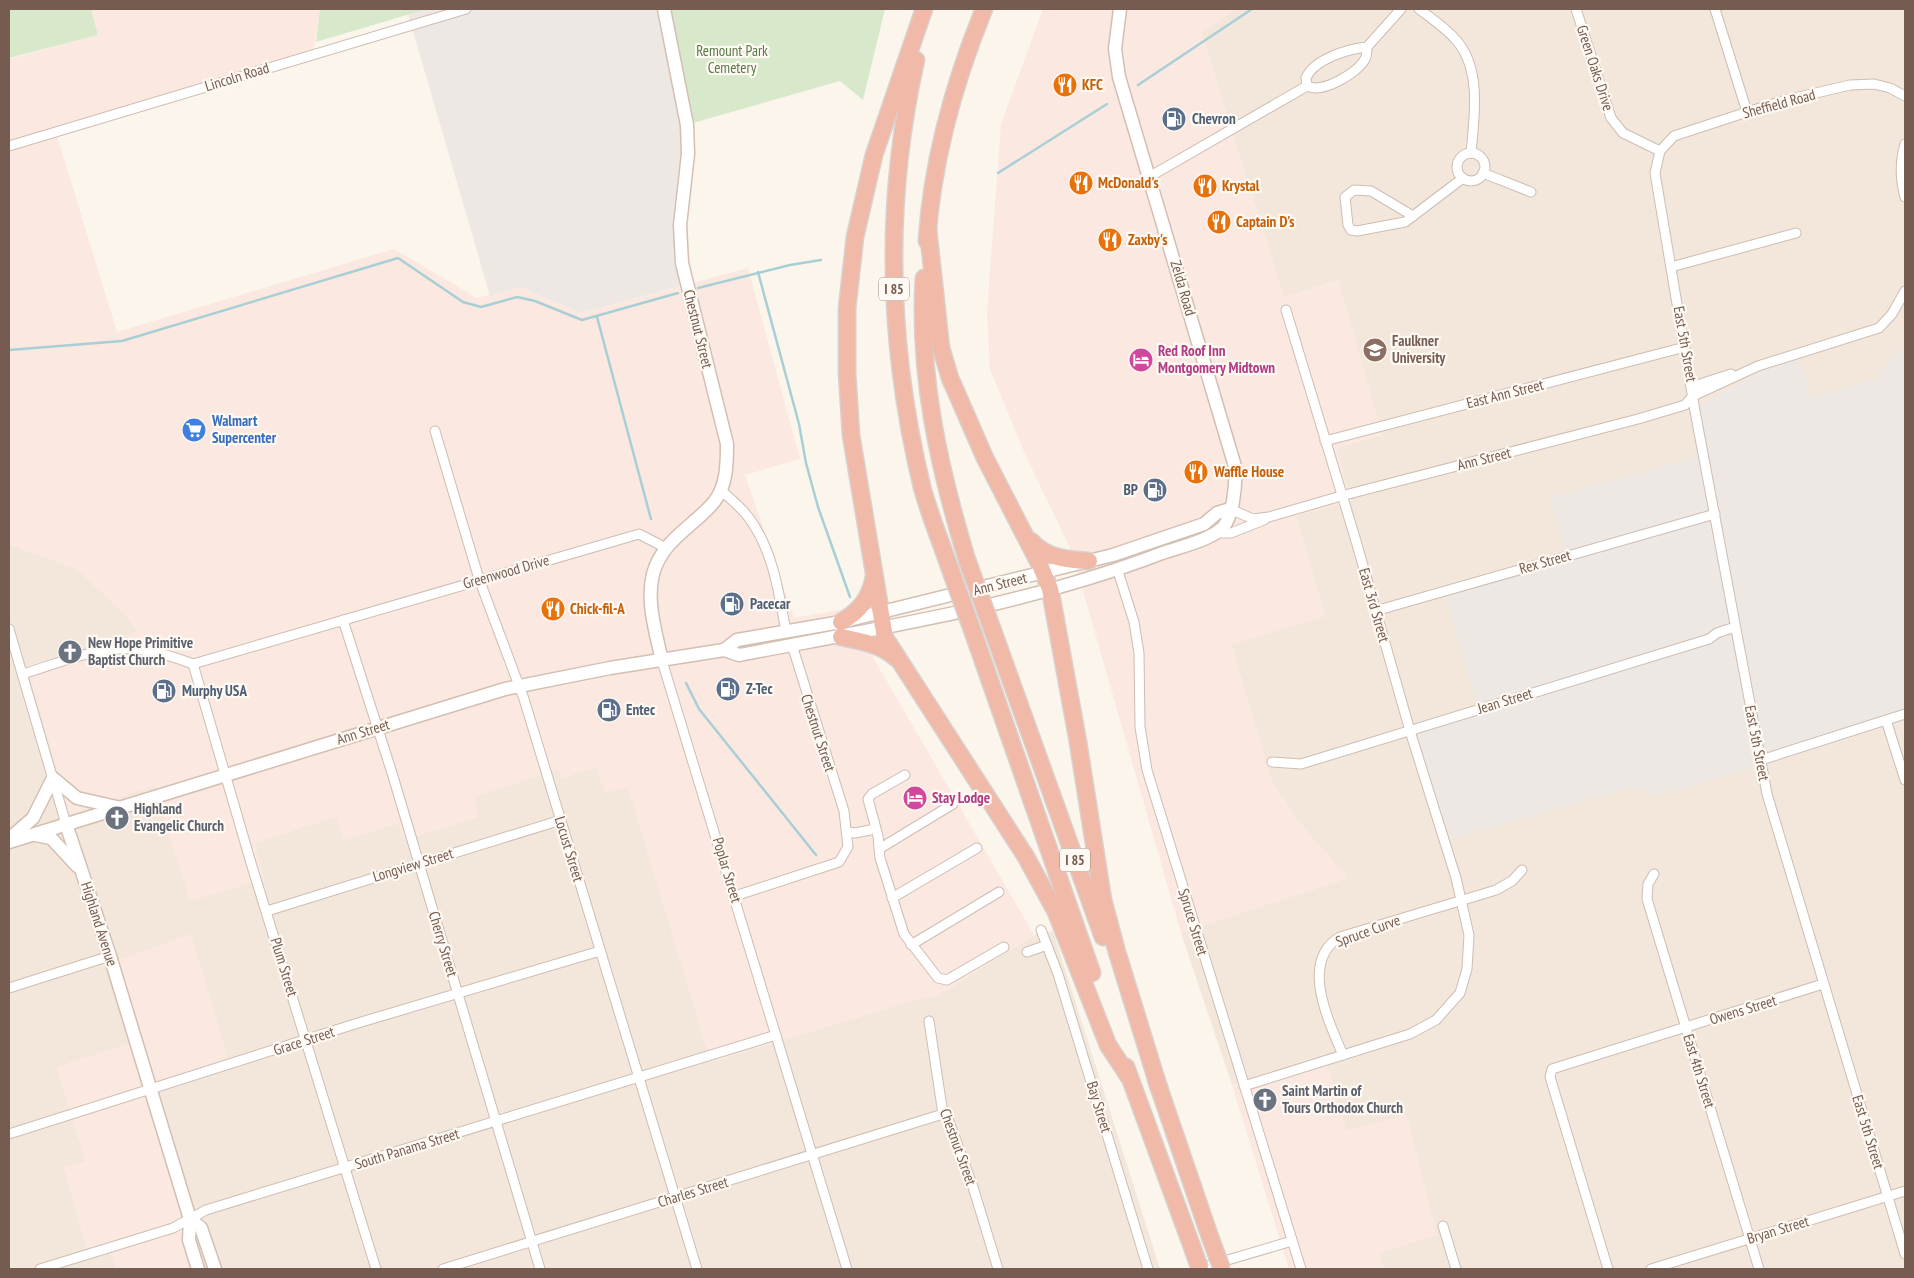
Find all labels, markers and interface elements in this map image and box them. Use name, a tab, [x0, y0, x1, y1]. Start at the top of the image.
street label: Green Oaks Drive	[1573, 23, 1618, 113]
park label: Remount Park Cemetery	[696, 41, 768, 77]
street label: Lincoln Road	[202, 58, 271, 95]
restaurant icon: KFC	[1052, 72, 1078, 98]
place label: KFC	[1082, 75, 1103, 94]
street label: Sheffield Road	[1740, 85, 1817, 122]
fuel station icon: Chevron	[1161, 106, 1187, 132]
place label: Chevron	[1192, 109, 1236, 128]
restaurant icon: McDonald's	[1068, 170, 1094, 196]
place label: McDonald's	[1098, 173, 1159, 192]
restaurant icon: Krystal	[1192, 173, 1218, 199]
place label: Krystal	[1222, 176, 1260, 195]
restaurant icon: Captain D's	[1206, 209, 1232, 235]
place label: Captain D's	[1236, 212, 1295, 231]
restaurant icon: Zaxby's	[1097, 227, 1123, 253]
place label: Zaxby's	[1128, 230, 1167, 249]
street label: Zelda Road	[1166, 258, 1200, 318]
road number: I 85	[879, 278, 909, 300]
street label: Chestnut Street	[680, 288, 717, 370]
street label: East 5th Street	[1669, 305, 1701, 383]
place label: Faulkner University	[1392, 331, 1446, 367]
school or university icon: Faulkner University	[1362, 337, 1388, 363]
place label: Red Roof Inn Montgomery Midtown	[1158, 341, 1275, 377]
hotel icon: Red Roof Inn Montgomery Midtown	[1128, 347, 1154, 373]
street label: East Ann Street	[1464, 375, 1545, 412]
place label: Walmart Supercenter	[211, 411, 277, 447]
supermarket icon: Walmart Supercenter	[181, 417, 207, 443]
street label: Ann Street	[1455, 443, 1513, 474]
restaurant icon: Waffle House	[1183, 459, 1209, 485]
place label: Waffle House	[1213, 462, 1284, 481]
fuel station icon: BP	[1142, 477, 1168, 503]
place label: BP	[1123, 480, 1138, 499]
street label: Rex Street	[1517, 545, 1573, 578]
street label: Greenwood Drive	[460, 550, 551, 593]
street label: East 3rd Street	[1355, 566, 1394, 644]
street label: Ann Street	[971, 568, 1029, 599]
fuel station icon: Pacecar	[719, 591, 745, 617]
place label: Pacecar	[750, 594, 791, 613]
restaurant icon: Chick-fil-A	[540, 596, 566, 622]
place label: Chick-fil-A	[570, 599, 625, 618]
place label: New Hope Primitive Baptist Church	[88, 633, 193, 669]
church icon: New Hope Primitive Baptist Church	[57, 639, 83, 665]
fuel station icon: Z-Tec	[715, 676, 741, 702]
fuel station icon: Murphy USA	[151, 678, 177, 704]
place label: Z-Tec	[746, 679, 774, 698]
place label: Murphy USA	[182, 681, 247, 700]
street label: Jean Street	[1474, 683, 1535, 718]
street label: Chestnut Street	[797, 692, 840, 774]
fuel station icon: Entec	[596, 697, 622, 723]
place label: Entec	[626, 700, 656, 719]
street label: East 5th Street	[1741, 704, 1774, 782]
street label: Ann Street	[334, 714, 392, 749]
hotel icon: Stay Lodge	[902, 785, 928, 811]
place label: Stay Lodge	[932, 788, 990, 807]
place label: Highland Evangelic Church	[134, 799, 224, 835]
church icon: Highland Evangelic Church	[104, 805, 130, 831]
street label: Locust Street	[551, 814, 588, 884]
street label: Poplar Street	[709, 835, 746, 905]
street label: Longview Street	[370, 843, 455, 886]
road number: I 85	[1060, 848, 1090, 872]
street label: Highland Avenue	[77, 879, 122, 968]
street label: Spruce Street	[1174, 886, 1213, 958]
street label: Cherry Street	[425, 909, 462, 979]
street label: Spruce Curve	[1333, 910, 1403, 951]
street label: Plum Street	[267, 935, 302, 999]
street label: Owens Street	[1707, 990, 1779, 1029]
street label: Grace Street	[271, 1022, 337, 1059]
street label: East 4th Street	[1679, 1031, 1720, 1110]
street label: Bay Street	[1083, 1079, 1116, 1135]
place label: Saint Martin of Tours Orthodox Church	[1282, 1081, 1403, 1117]
church icon: Saint Martin of Tours Orthodox Church	[1252, 1087, 1278, 1113]
street label: East 5th Street	[1848, 1092, 1889, 1171]
street label: Chestnut Street	[936, 1106, 981, 1188]
street label: South Panama Street	[352, 1124, 461, 1173]
street label: Charles Street	[655, 1172, 730, 1211]
street label: Bryan Street	[1745, 1211, 1811, 1248]

